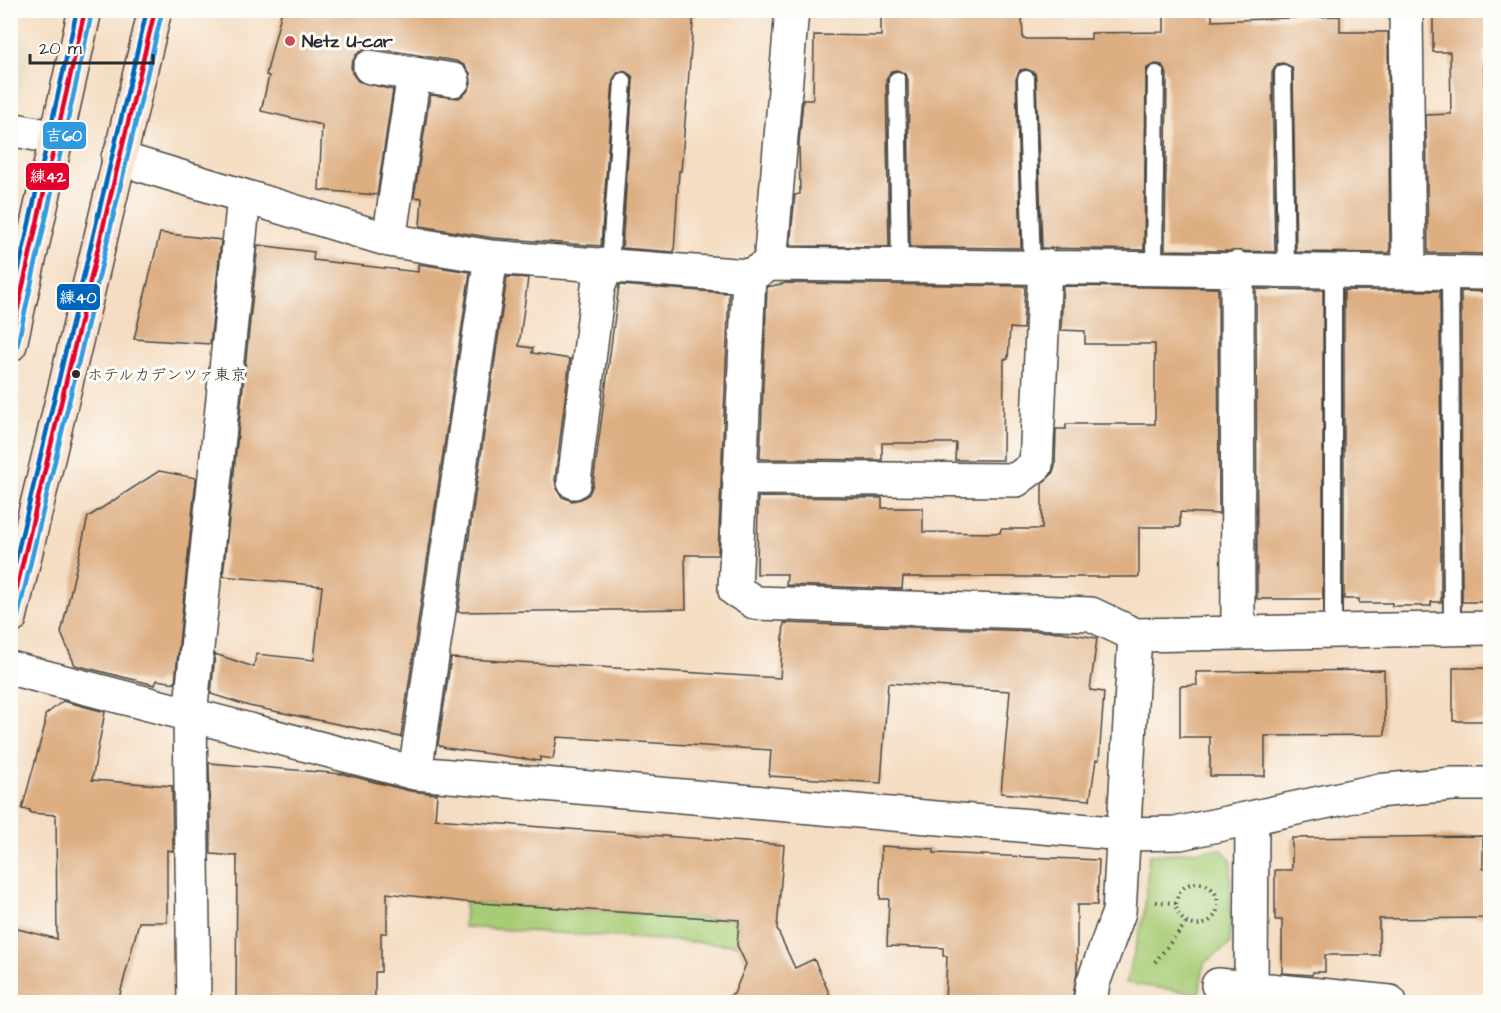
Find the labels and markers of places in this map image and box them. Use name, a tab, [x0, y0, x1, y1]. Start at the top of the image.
place label: Netz U-car	[302, 29, 393, 54]
marker: Netz U-car	[283, 34, 297, 48]
place label: ホテルカデンツァ東京	[87, 364, 246, 386]
marker: ホテルカデンツァ東京	[70, 368, 82, 380]

